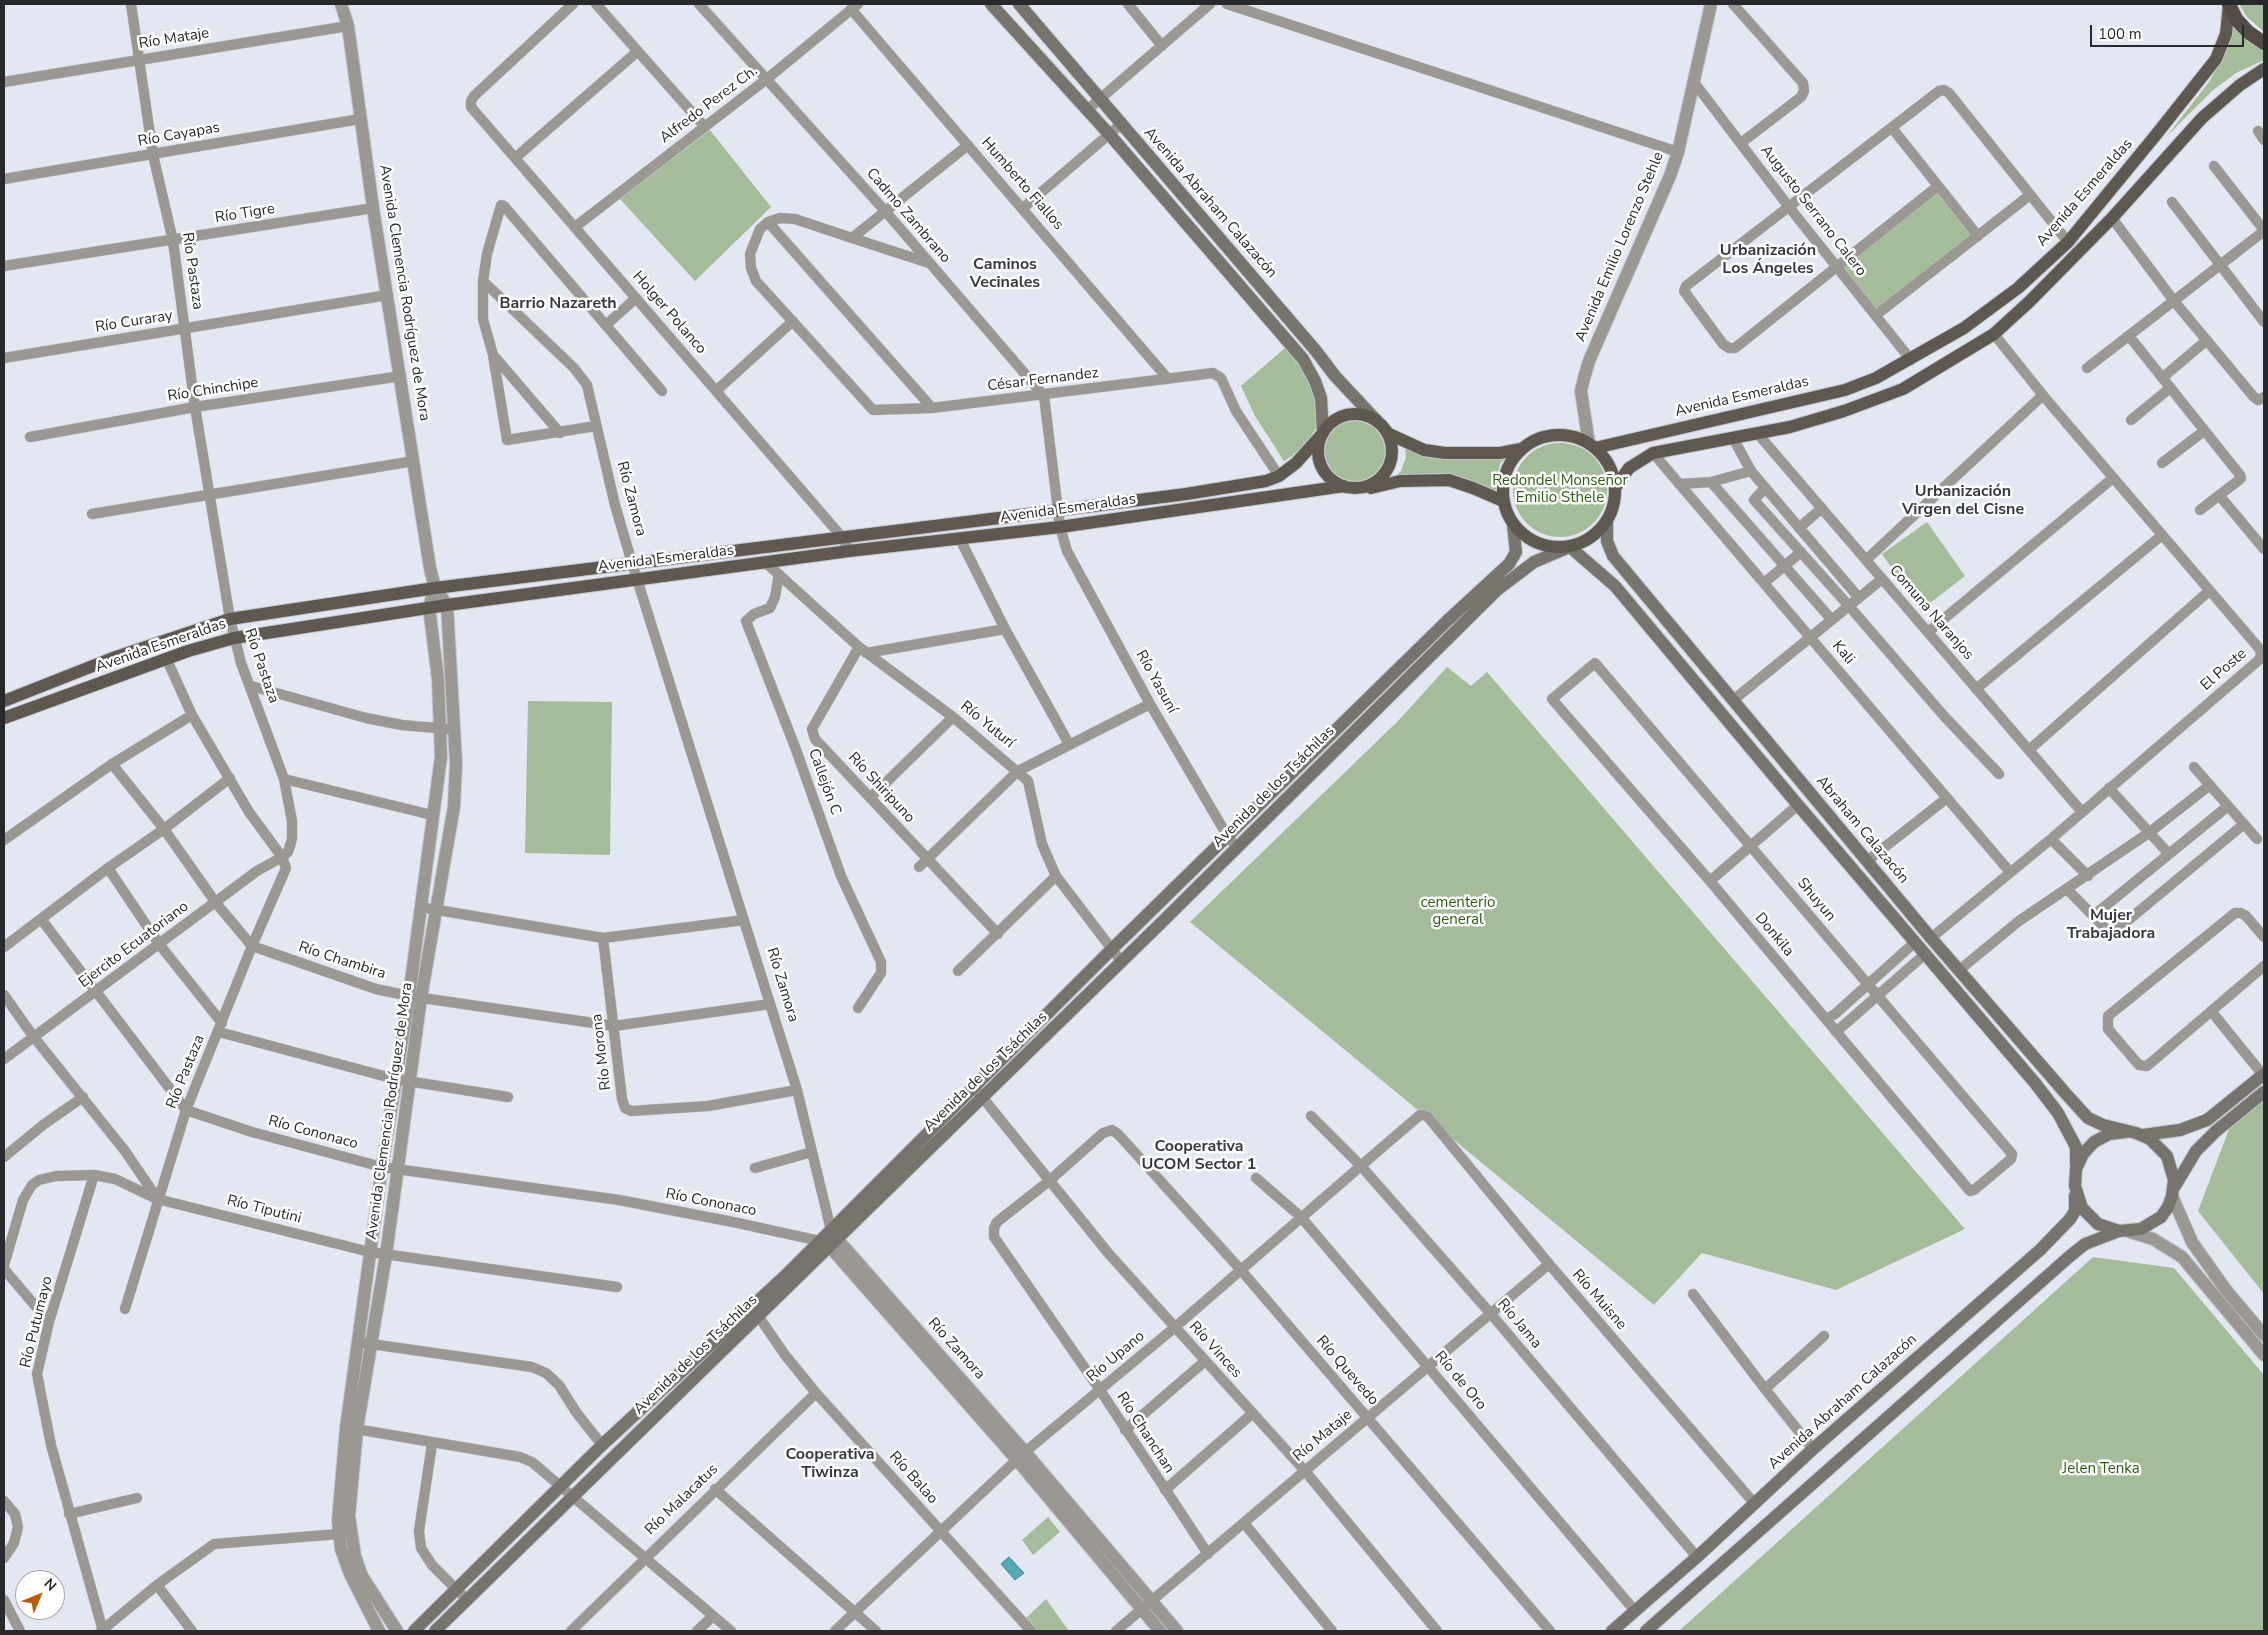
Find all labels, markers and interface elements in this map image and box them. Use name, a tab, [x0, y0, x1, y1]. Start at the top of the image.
scale bar	[2093, 15, 2247, 47]
text: 100 m	[2098, 24, 2142, 44]
street label: Río Mataje	[137, 25, 211, 53]
street label: Alfredo Perez Ch.	[657, 62, 761, 148]
street label: Río Cayapas	[137, 119, 221, 151]
street label: Avenida Abraham Calazacón	[1140, 124, 1280, 282]
street label: Humberto Fiallos	[977, 134, 1067, 234]
street label: Avenida Esmeraldas	[2033, 135, 2137, 251]
street label: Augusto Serrano Calero	[1756, 142, 1870, 280]
street label: Avenida Emilio Lorenzo Stehle	[1572, 149, 1668, 345]
street label: Avenida Clemencia Rodríguez de Mora	[375, 163, 433, 423]
street label: Cadmo Zambrano	[862, 165, 954, 267]
street label: Río Tigre	[214, 200, 276, 228]
street label: Río Pastaza	[178, 231, 206, 311]
district label: Urbanización Los Ángeles	[1720, 241, 1816, 279]
district label: Caminos Vecinales	[970, 255, 1040, 293]
street label: Holger Polanco	[628, 268, 710, 358]
district label: Barrio Nazareth	[499, 294, 617, 314]
street label: Río Curaray	[94, 307, 174, 337]
street label: César Fernandez	[986, 364, 1100, 396]
street label: Avenida Esmeraldas	[1673, 373, 1811, 421]
street label: Río Chinchipe	[166, 374, 260, 406]
street label: Río Zamora	[612, 460, 650, 538]
park label: Redondel Monseñor Emilio Sthele	[1492, 472, 1628, 507]
district label: Urbanización Virgen del Cisne	[1902, 482, 2024, 520]
street label: Avenida Esmeraldas	[999, 491, 1137, 527]
street label: Avenida Esmeraldas	[597, 542, 735, 576]
street label: Comuna Naranjos	[1885, 562, 1977, 664]
street label: Avenida Esmeraldas	[93, 615, 229, 677]
street label: Río Pastaza	[240, 626, 282, 706]
street label: Kali	[1828, 638, 1858, 668]
street label: El Poste	[2197, 645, 2251, 695]
street label: Río Yasuní	[1131, 647, 1181, 717]
street label: Río Yuturí	[956, 698, 1018, 752]
street label: Avenida de los Tsáchilas	[1209, 722, 1339, 852]
street label: Callejón C	[804, 747, 844, 817]
street label: Río Shiripuno	[844, 749, 918, 827]
street label: Abraham Calazacón	[1812, 773, 1912, 887]
street label: Shuyun	[1793, 875, 1839, 925]
park label: cementerio general	[1421, 894, 1495, 929]
street label: Ejercito Ecuatoriano	[76, 898, 192, 992]
district label: Mujer Trabajadora	[2067, 906, 2155, 944]
street label: Donkila	[1751, 910, 1797, 960]
street label: Río Chambira	[296, 938, 388, 984]
street label: Río Zamora	[762, 946, 802, 1024]
street label: Avenida Clemencia Rodríguez de Mora	[363, 981, 417, 1241]
street label: Avenida de los Tsáchilas	[921, 1008, 1051, 1136]
street label: Río Morona	[588, 1013, 616, 1091]
street label: Río Pastaza	[163, 1032, 209, 1112]
street label: Río Cononaco	[266, 1112, 360, 1154]
district label: Cooperativa UCOM Sector 1	[1142, 1137, 1256, 1175]
street label: Río Cononaco	[664, 1185, 758, 1221]
street label: Río Tiputini	[225, 1192, 303, 1228]
street label: Río Muisne	[1568, 1266, 1630, 1334]
street label: Río Putumayo	[17, 1274, 57, 1370]
street label: Avenida de los Tsáchilas	[631, 1291, 761, 1419]
street label: Río Jama	[1493, 1295, 1545, 1353]
street label: Río Zamora	[924, 1314, 988, 1384]
street label: Río Vinces	[1185, 1318, 1245, 1382]
street label: Río Upano	[1083, 1328, 1149, 1386]
street label: Avenida Abraham Calazacón	[1765, 1331, 1921, 1473]
street label: Río Quevedo	[1312, 1333, 1382, 1409]
street label: Río de Oro	[1430, 1348, 1490, 1414]
street label: Río Chanchan	[1112, 1389, 1178, 1477]
street label: Río Mataje	[1290, 1406, 1356, 1466]
district label: Cooperativa Tiwinza	[785, 1445, 875, 1483]
street label: Río Balao	[885, 1448, 941, 1508]
park label: Jelen Tenka	[2062, 1460, 2140, 1478]
street label: Río Malacatus	[642, 1461, 722, 1539]
north arrow	[15, 1570, 65, 1620]
text: N	[40, 1574, 61, 1595]

